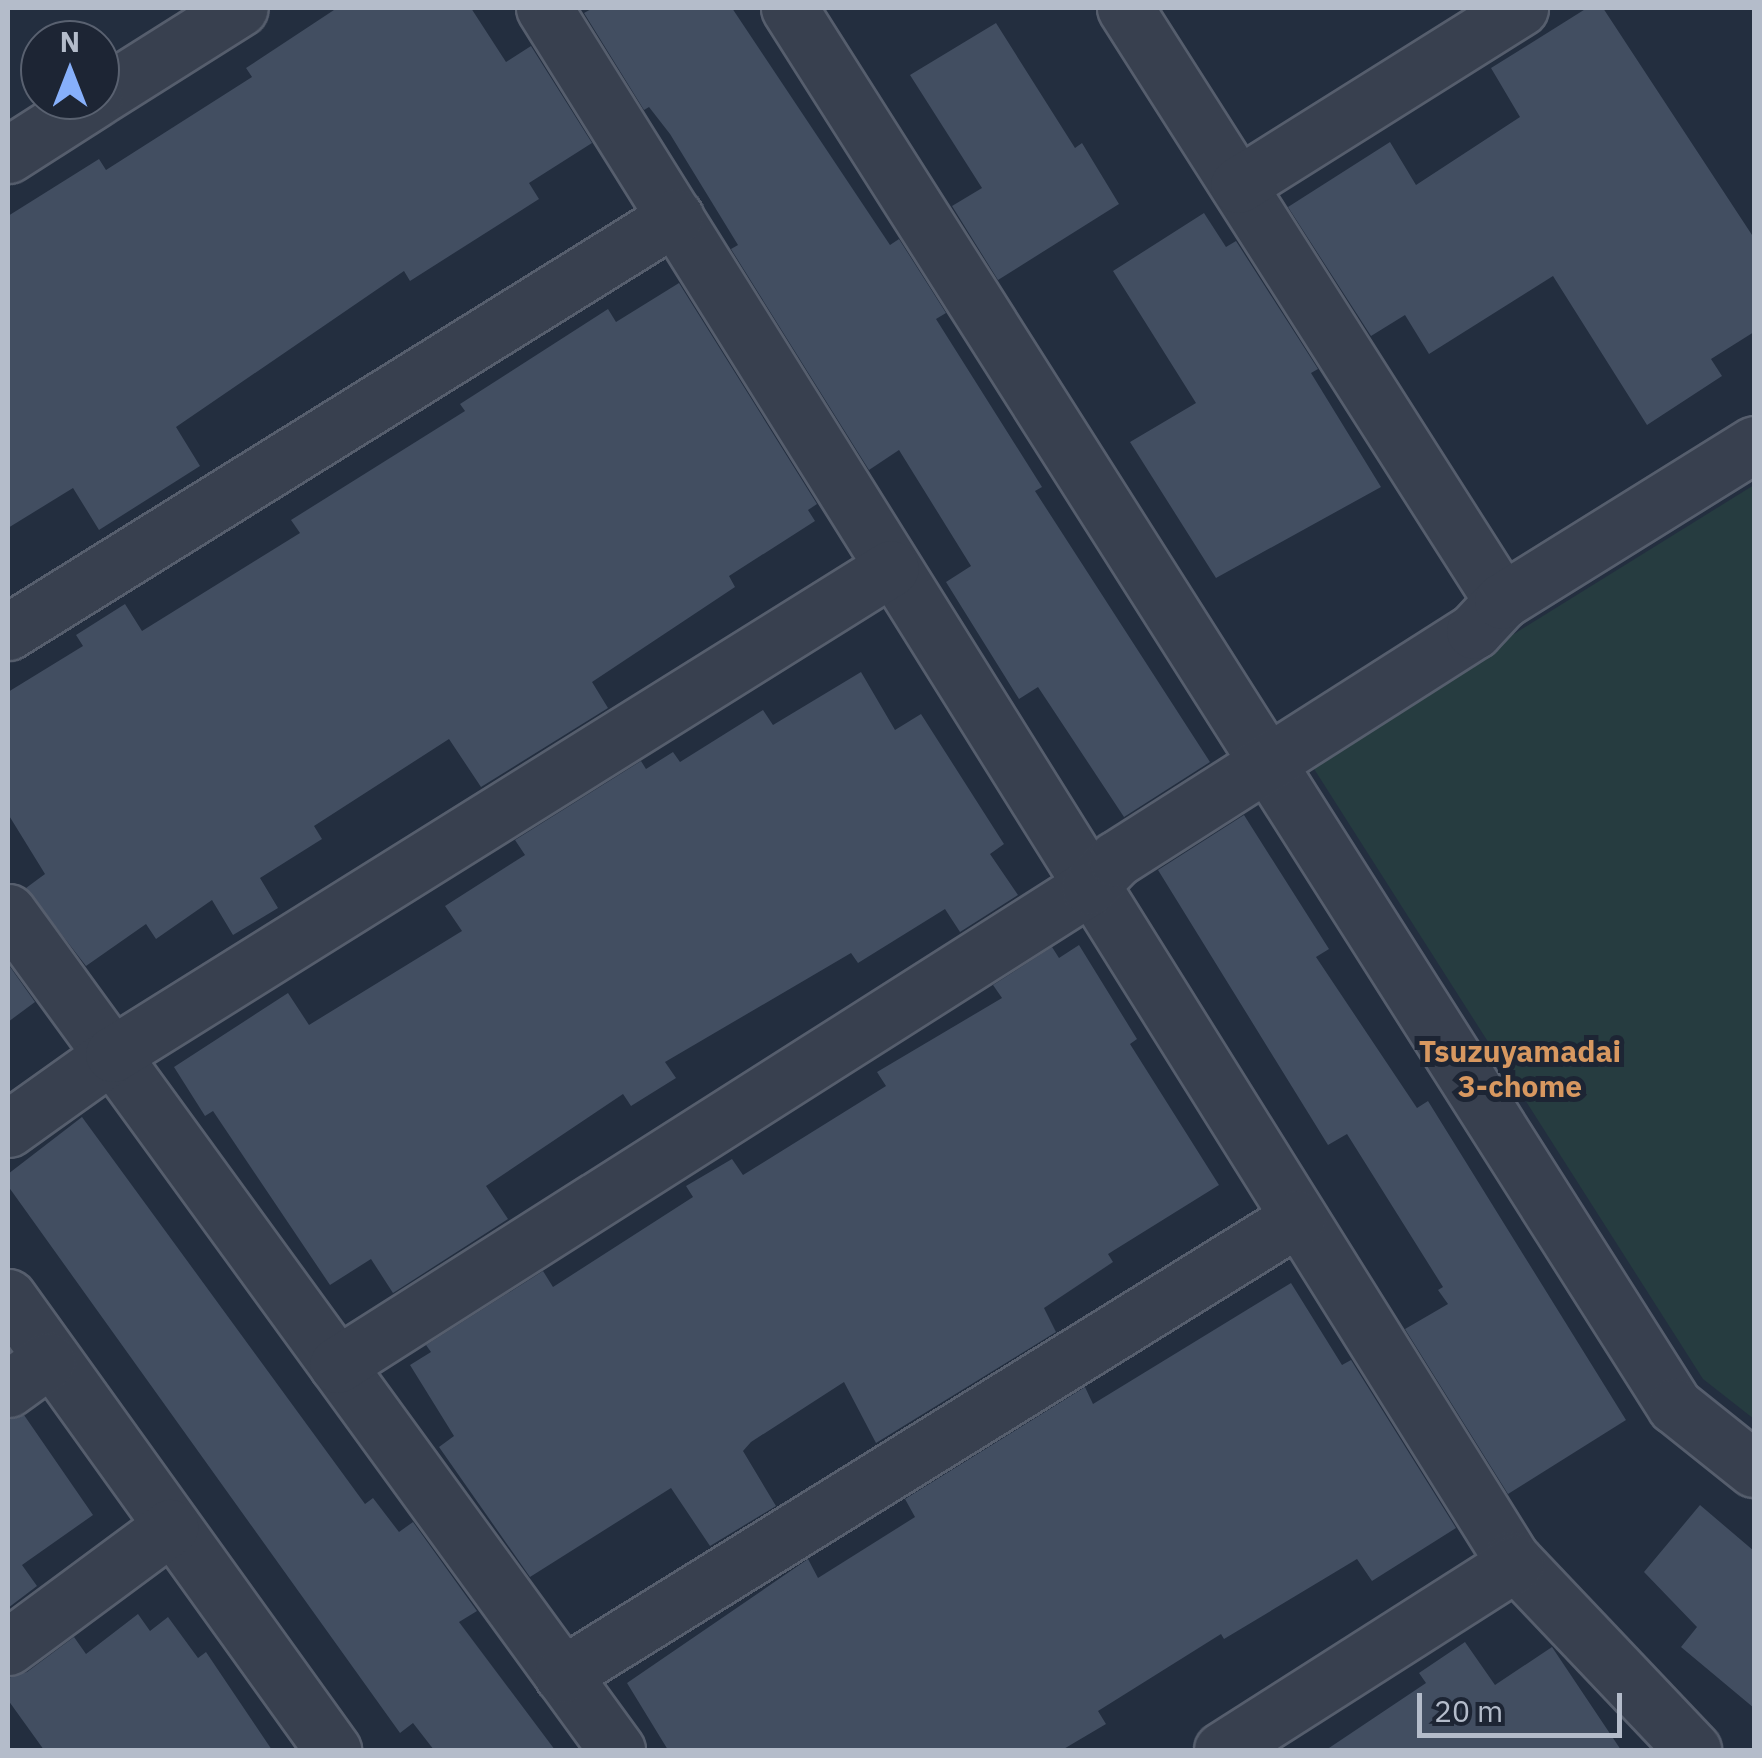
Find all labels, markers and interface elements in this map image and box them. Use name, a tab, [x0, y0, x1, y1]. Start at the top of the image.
north arrow	[20, 20, 120, 120]
text: N	[60, 23, 80, 60]
district label: Tsuzuyamadai 3-chome	[1419, 1033, 1621, 1104]
scale bar	[1422, 1673, 1627, 1735]
text: 20 m	[1434, 1691, 1503, 1730]

